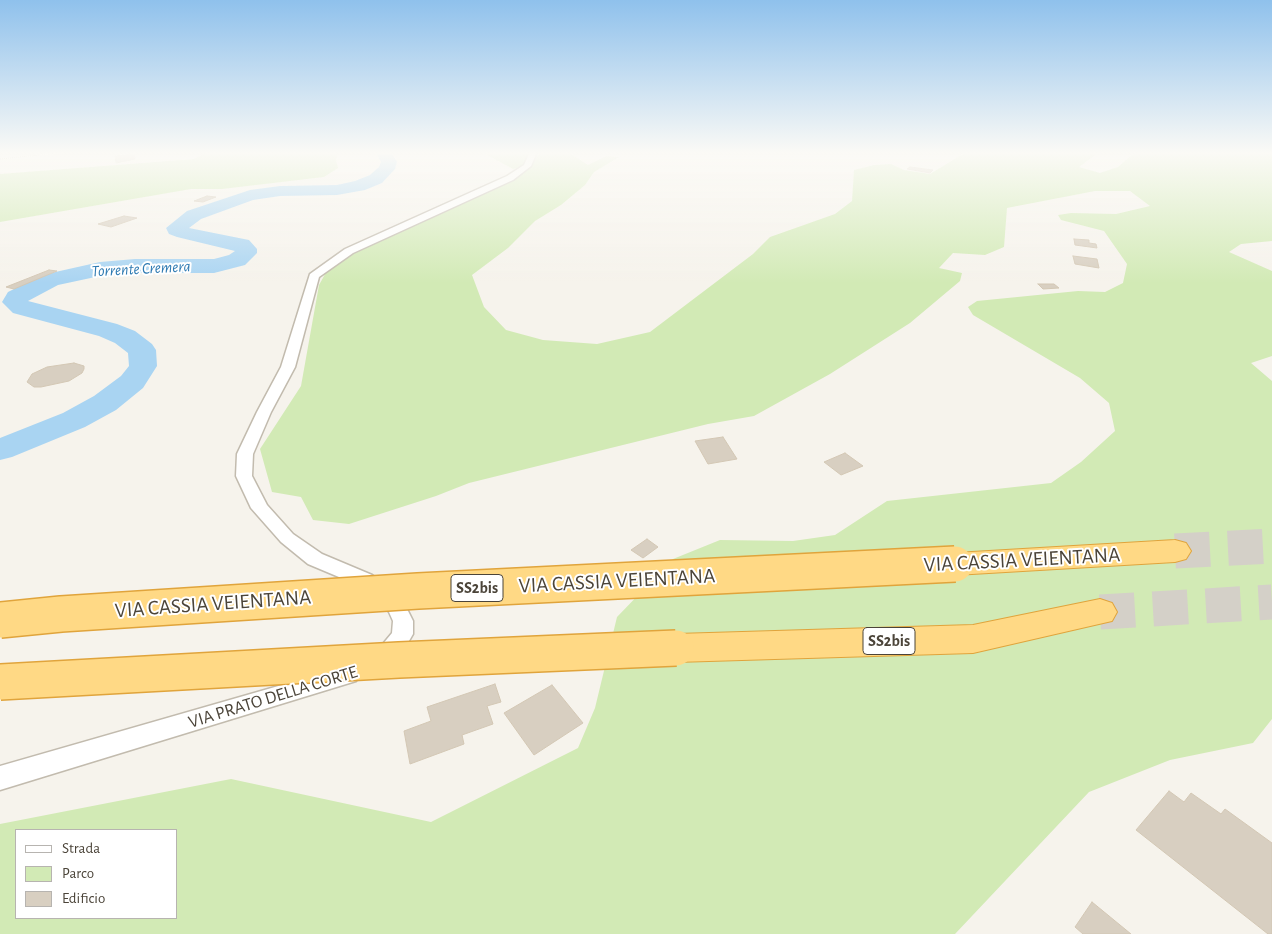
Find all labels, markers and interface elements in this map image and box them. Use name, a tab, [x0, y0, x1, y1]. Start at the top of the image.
water label: Torrente Cremera	[91, 257, 191, 281]
street label: VIA CASSIA VEIENTANA	[923, 542, 1121, 578]
street label: VIA CASSIA VEIENTANA	[518, 563, 716, 599]
road number: SS2bis	[451, 574, 503, 602]
street label: VIA CASSIA VEIENTANA	[114, 585, 312, 623]
road number: SS2bis	[863, 627, 915, 654]
street label: VIA PRATO DELLA CORTE	[186, 661, 360, 733]
legend	[15, 829, 178, 919]
text: Strada	[62, 841, 100, 856]
text: Parco	[62, 866, 94, 881]
text: Edificio	[62, 891, 105, 906]

